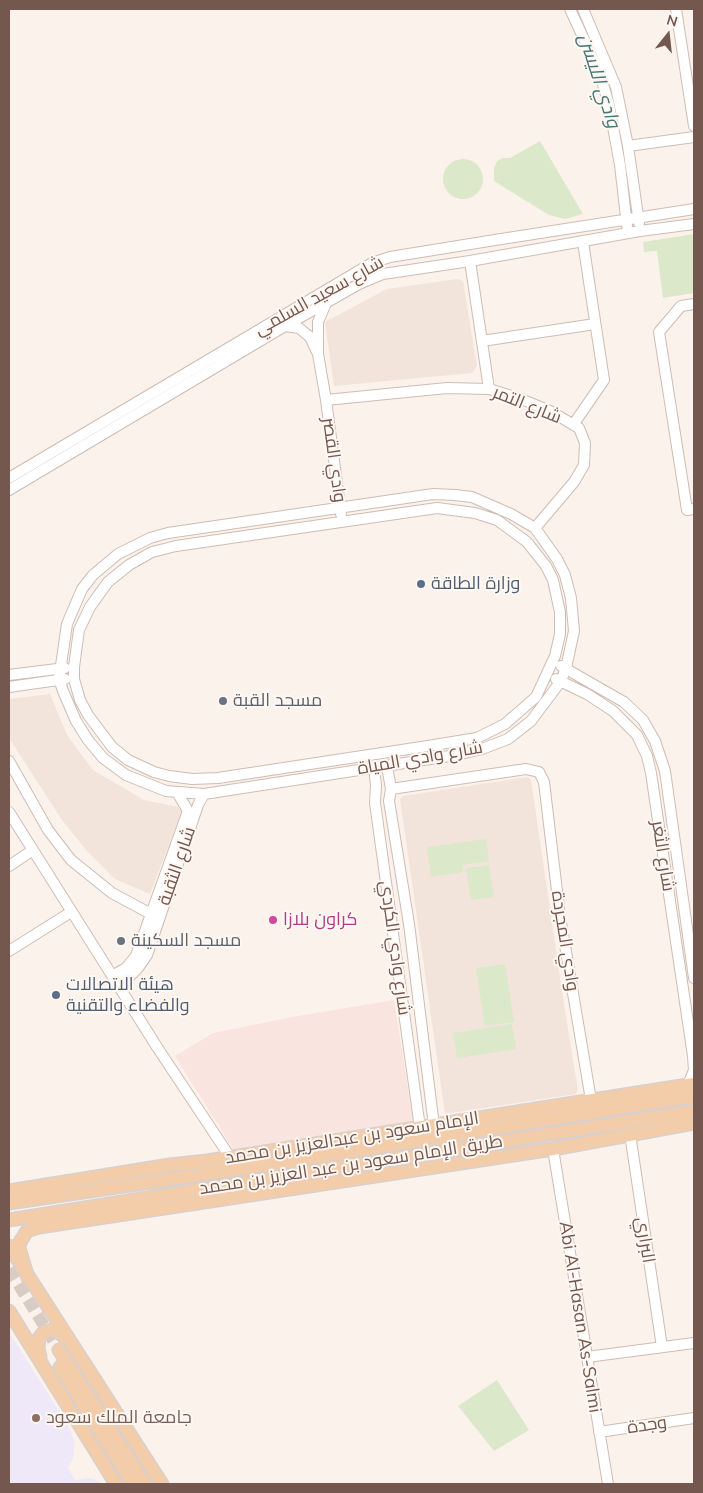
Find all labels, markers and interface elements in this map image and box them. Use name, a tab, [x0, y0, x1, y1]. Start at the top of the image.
north arrow	[643, 10, 693, 60]
text: N	[665, 10, 680, 31]
water label: وادي الليسن	[573, 31, 625, 131]
street label: شارع سعيد السلمي	[251, 252, 387, 340]
street label: شارع التمر	[489, 381, 565, 429]
street label: وادي القصر	[317, 416, 351, 504]
place label: وزارة الطاقة	[431, 573, 520, 595]
marker: وزارة الطاقة	[415, 578, 427, 590]
place label: مسجد القبة	[233, 690, 322, 712]
marker: مسجد القبة	[217, 695, 229, 707]
street label: شارع وادي المياة	[356, 736, 484, 780]
street label: شارع الثغر	[647, 819, 679, 893]
street label: شارع الثقبة	[153, 824, 201, 908]
street label: شارع وادي الكردي	[375, 879, 415, 1017]
street label: وادي المجردة	[546, 889, 584, 993]
place label: كراون بلازا	[283, 909, 357, 931]
marker: كراون بلازا	[267, 914, 279, 926]
place label: مسجد السكينة	[131, 930, 241, 952]
marker: مسجد السكينة	[115, 935, 127, 947]
place label: هيئة الاتصالات والفضاء والتقنية	[66, 974, 190, 1016]
marker: هيئة الاتصالات والفضاء والتقنية	[50, 989, 62, 1001]
street label: الإمام سعود بن عبدالعزيز بن محمد	[224, 1107, 480, 1169]
street label: طريق الإمام سعود بن عبد العزيز بن محمد	[198, 1130, 504, 1200]
street label: البراري	[631, 1216, 659, 1264]
street label: Abi Al-Hasan As-Salmi	[554, 1220, 606, 1414]
place label: جامعة الملك سعود	[46, 1407, 192, 1429]
marker: جامعة الملك سعود	[30, 1412, 42, 1424]
street label: وجدة	[626, 1412, 668, 1438]

